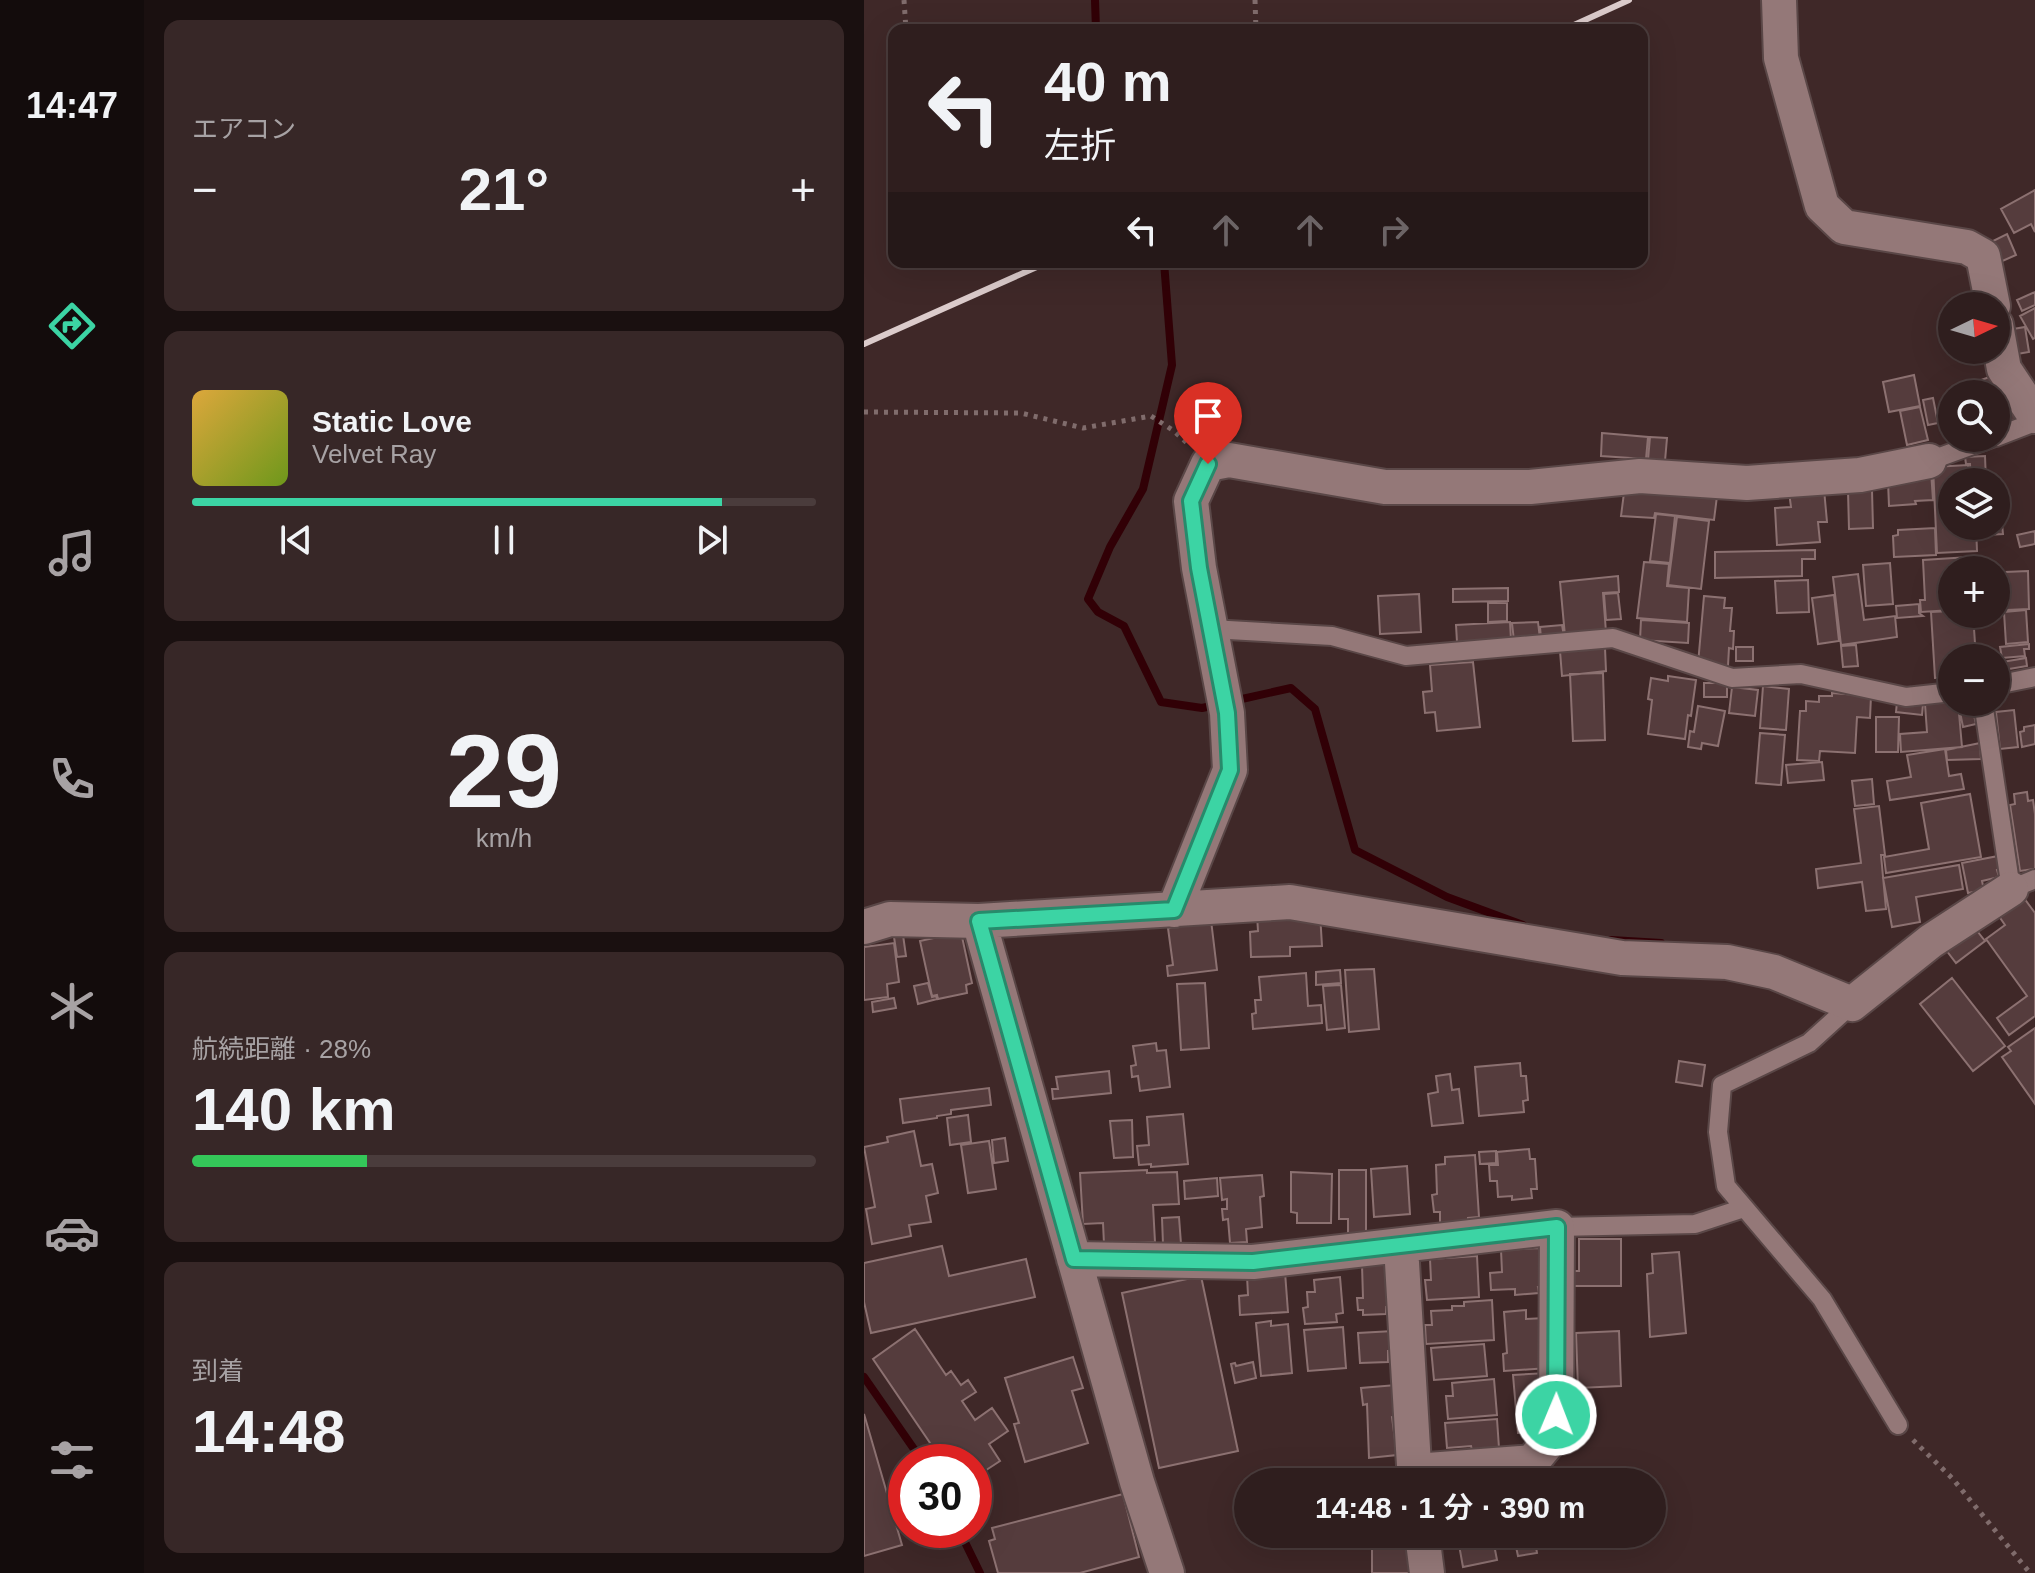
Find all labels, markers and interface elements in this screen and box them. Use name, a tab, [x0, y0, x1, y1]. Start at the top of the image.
text: 40 m	[1044, 50, 1172, 113]
icon: left	[912, 56, 1016, 160]
text: 14:47	[26, 85, 118, 126]
text: エアコン	[192, 114, 296, 144]
text: 左折	[1044, 125, 1116, 166]
text: 21°	[459, 156, 549, 223]
text: −	[192, 165, 218, 214]
text: +	[790, 165, 816, 214]
icon: left	[1120, 208, 1164, 252]
icon: ahead	[1204, 208, 1248, 252]
icon: ahead	[1288, 208, 1332, 252]
icon: right	[1372, 208, 1416, 252]
north arrow	[1938, 292, 2010, 364]
map controls	[1938, 292, 2010, 716]
icon: directions	[44, 298, 100, 354]
button: search	[1938, 380, 2010, 452]
pin	[1174, 382, 1242, 464]
icon: arrive	[1186, 394, 1230, 438]
text: Static Love	[312, 405, 472, 438]
text: Velvet Ray	[312, 439, 436, 469]
button: layers	[1938, 468, 2010, 540]
icon: previous	[274, 518, 318, 562]
icon: pause	[482, 518, 526, 562]
icon: next	[690, 518, 734, 562]
icon: music	[44, 525, 100, 581]
button: +	[1938, 556, 2010, 628]
button: −	[1938, 644, 2010, 716]
text: 29	[446, 713, 562, 829]
icon: phone	[44, 751, 100, 807]
text: km/h	[476, 823, 532, 853]
icon: climate	[44, 978, 100, 1034]
text: 航続距離 · 28%	[192, 1034, 371, 1064]
text: 140 km	[192, 1076, 396, 1143]
icon: car	[44, 1205, 100, 1261]
text: 到着	[192, 1356, 244, 1386]
position arrow	[1514, 1373, 1598, 1457]
text: 14:48	[192, 1398, 345, 1465]
icon: filters	[44, 1432, 100, 1488]
speed limit sign: 30	[888, 1444, 992, 1548]
text: 14:48 · 1 分 · 390 m	[1315, 1491, 1585, 1524]

